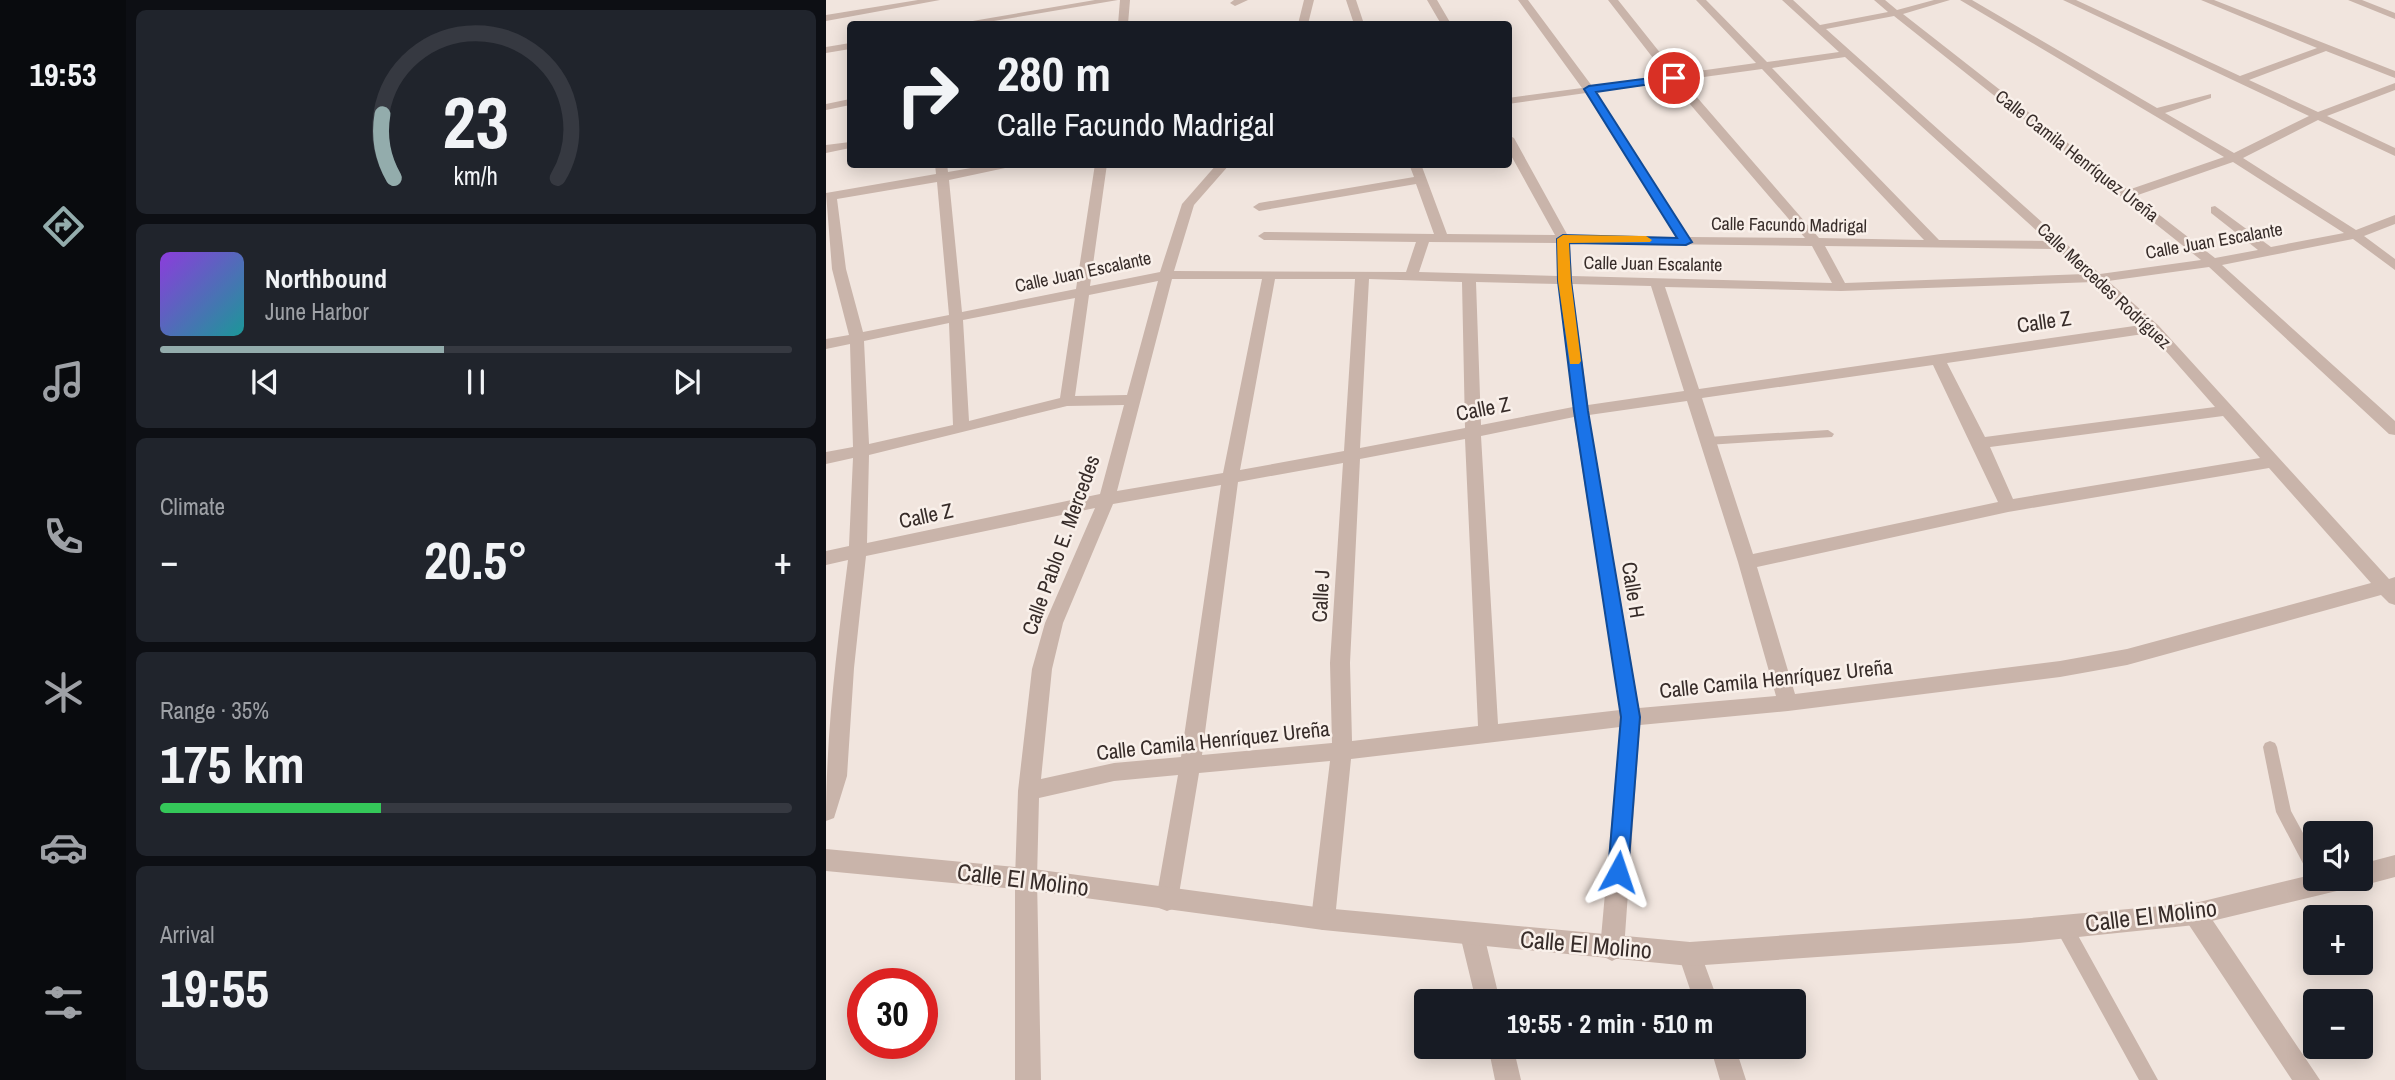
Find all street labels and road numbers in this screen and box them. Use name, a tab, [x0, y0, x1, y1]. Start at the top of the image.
street label: Calle Camila Henríquez Ureña	[1990, 84, 2164, 227]
street label: Calle Facundo Madrigal	[1711, 211, 1867, 238]
street label: Calle Juan Escalante	[2143, 216, 2284, 265]
street label: Calle Mercedes Rodríguez	[2032, 217, 2177, 354]
street label: Calle Juan Escalante	[1012, 245, 1153, 298]
street label: Calle Juan Escalante	[1583, 250, 1723, 277]
street label: Calle Z	[2015, 303, 2073, 340]
street label: Calle Z	[1453, 389, 1513, 428]
street label: Calle Pablo E. Mercedes	[1014, 451, 1107, 639]
street label: Calle Z	[896, 496, 956, 535]
street label: Calle H	[1615, 560, 1652, 620]
street label: Calle J	[1305, 569, 1336, 623]
street label: Calle Camila Henríquez Ureña	[1658, 652, 1894, 705]
street label: Calle Camila Henríquez Ureña	[1095, 714, 1331, 767]
street label: Calle El Molino	[955, 855, 1091, 903]
street label: Calle El Molino	[2083, 891, 2219, 939]
street label: Calle El Molino	[1519, 922, 1653, 966]

